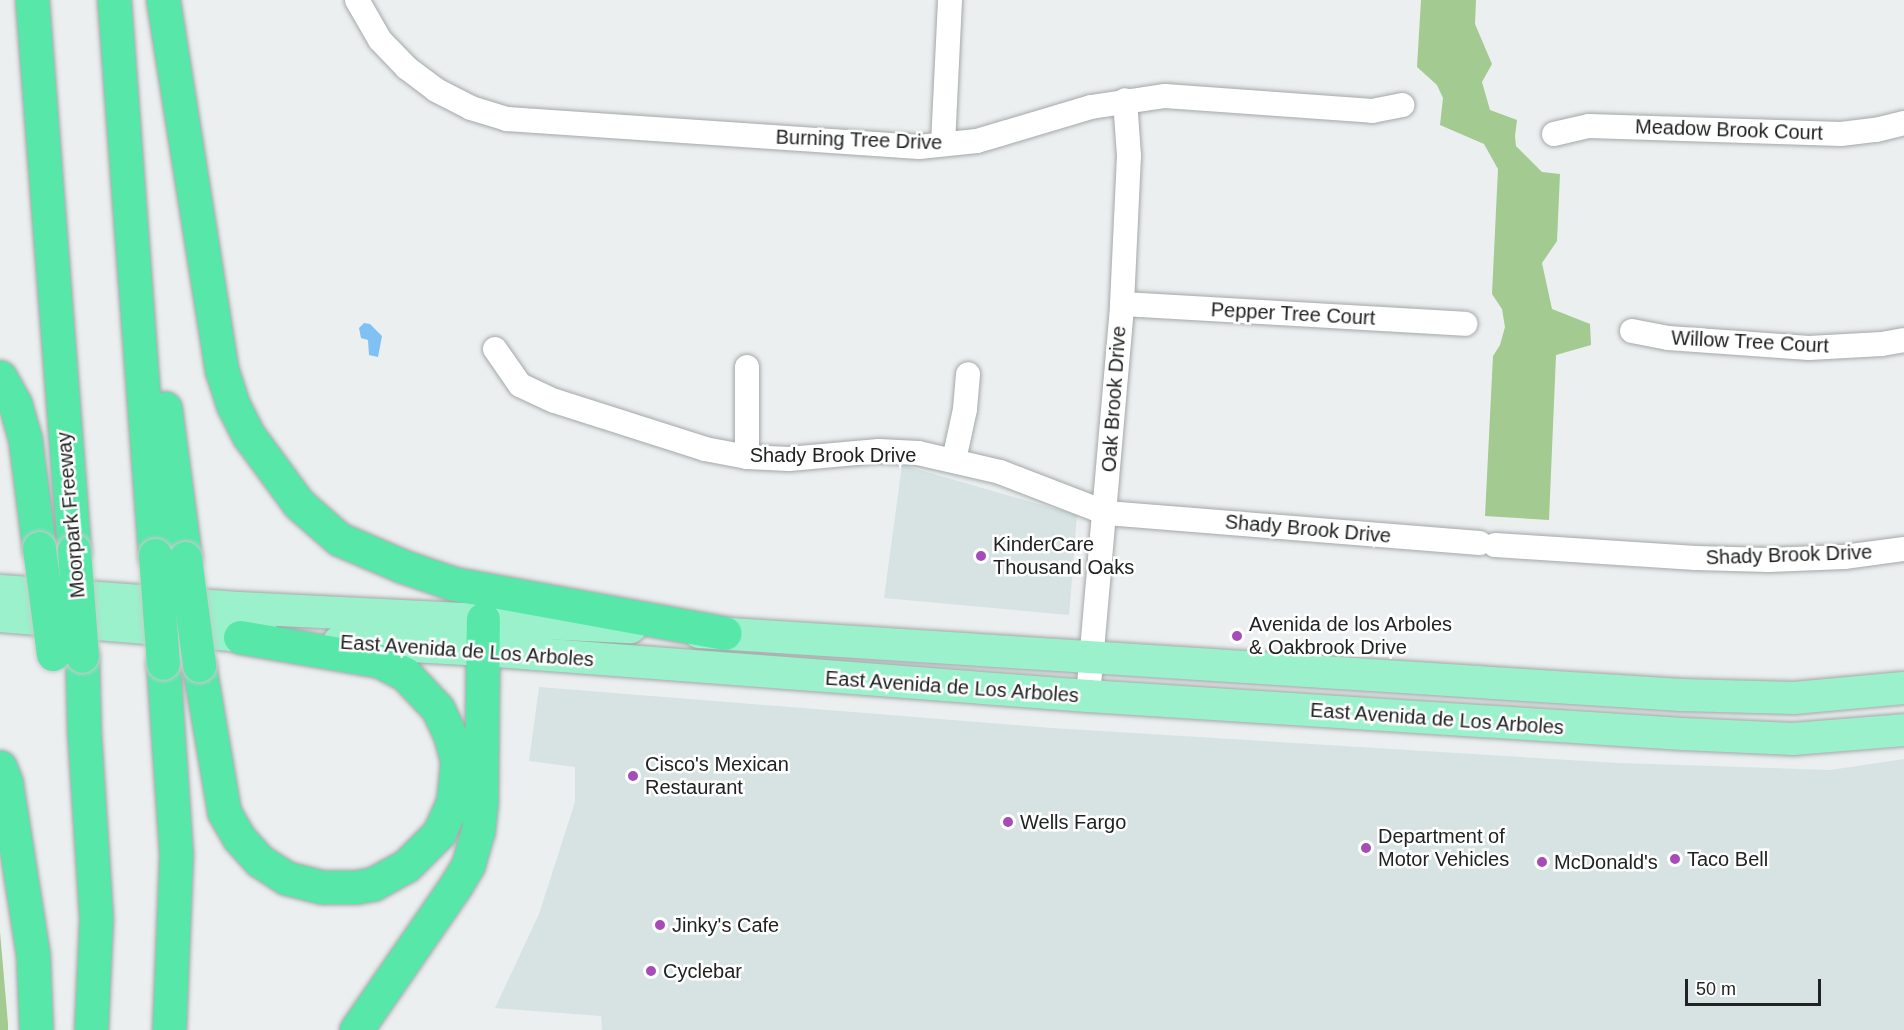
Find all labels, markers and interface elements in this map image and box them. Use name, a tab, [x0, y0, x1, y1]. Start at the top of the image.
street label: Meadow Brook Court	[1635, 115, 1823, 145]
street label: Burning Tree Drive	[775, 125, 943, 155]
street label: Pepper Tree Court	[1210, 298, 1376, 330]
street label: Oak Brook Drive	[1097, 325, 1131, 473]
street label: Willow Tree Court	[1670, 326, 1830, 358]
street label: Moorpark Freeway	[52, 431, 90, 599]
street label: Shady Brook Drive	[750, 443, 916, 467]
street label: Shady Brook Drive	[1224, 510, 1392, 548]
place label: KinderCare Thousand Oaks	[993, 532, 1134, 579]
street label: Shady Brook Drive	[1705, 540, 1873, 570]
marker: KinderCare Thousand Oaks	[974, 549, 988, 563]
place label: Avenida de los Arboles & Oakbrook Drive	[1249, 612, 1453, 659]
marker: Avenida de los Arboles & Oakbrook Drive	[1230, 629, 1244, 643]
street label: East Avenida de Los Arboles	[338, 630, 596, 672]
street label: East Avenida de Los Arboles	[823, 666, 1081, 708]
street label: East Avenida de Los Arboles	[1308, 698, 1566, 740]
place label: Cisco's Mexican Restaurant	[645, 752, 789, 799]
marker: Cisco's Mexican Restaurant	[626, 769, 640, 783]
place label: Wells Fargo	[1020, 810, 1126, 834]
marker: Wells Fargo	[1001, 815, 1015, 829]
place label: Department of Motor Vehicles	[1378, 825, 1509, 872]
marker: Department of Motor Vehicles	[1359, 841, 1373, 855]
place label: Taco Bell	[1687, 847, 1768, 871]
place label: McDonald's	[1554, 850, 1658, 874]
marker: Taco Bell	[1668, 852, 1682, 866]
marker: McDonald's	[1535, 855, 1549, 869]
place label: Jinky's Cafe	[672, 913, 779, 937]
marker: Jinky's Cafe	[653, 918, 667, 932]
place label: Cyclebar	[663, 959, 742, 983]
marker: Cyclebar	[644, 964, 658, 978]
scale bar	[1688, 967, 1824, 1005]
text: 50 m	[1696, 979, 1736, 999]

